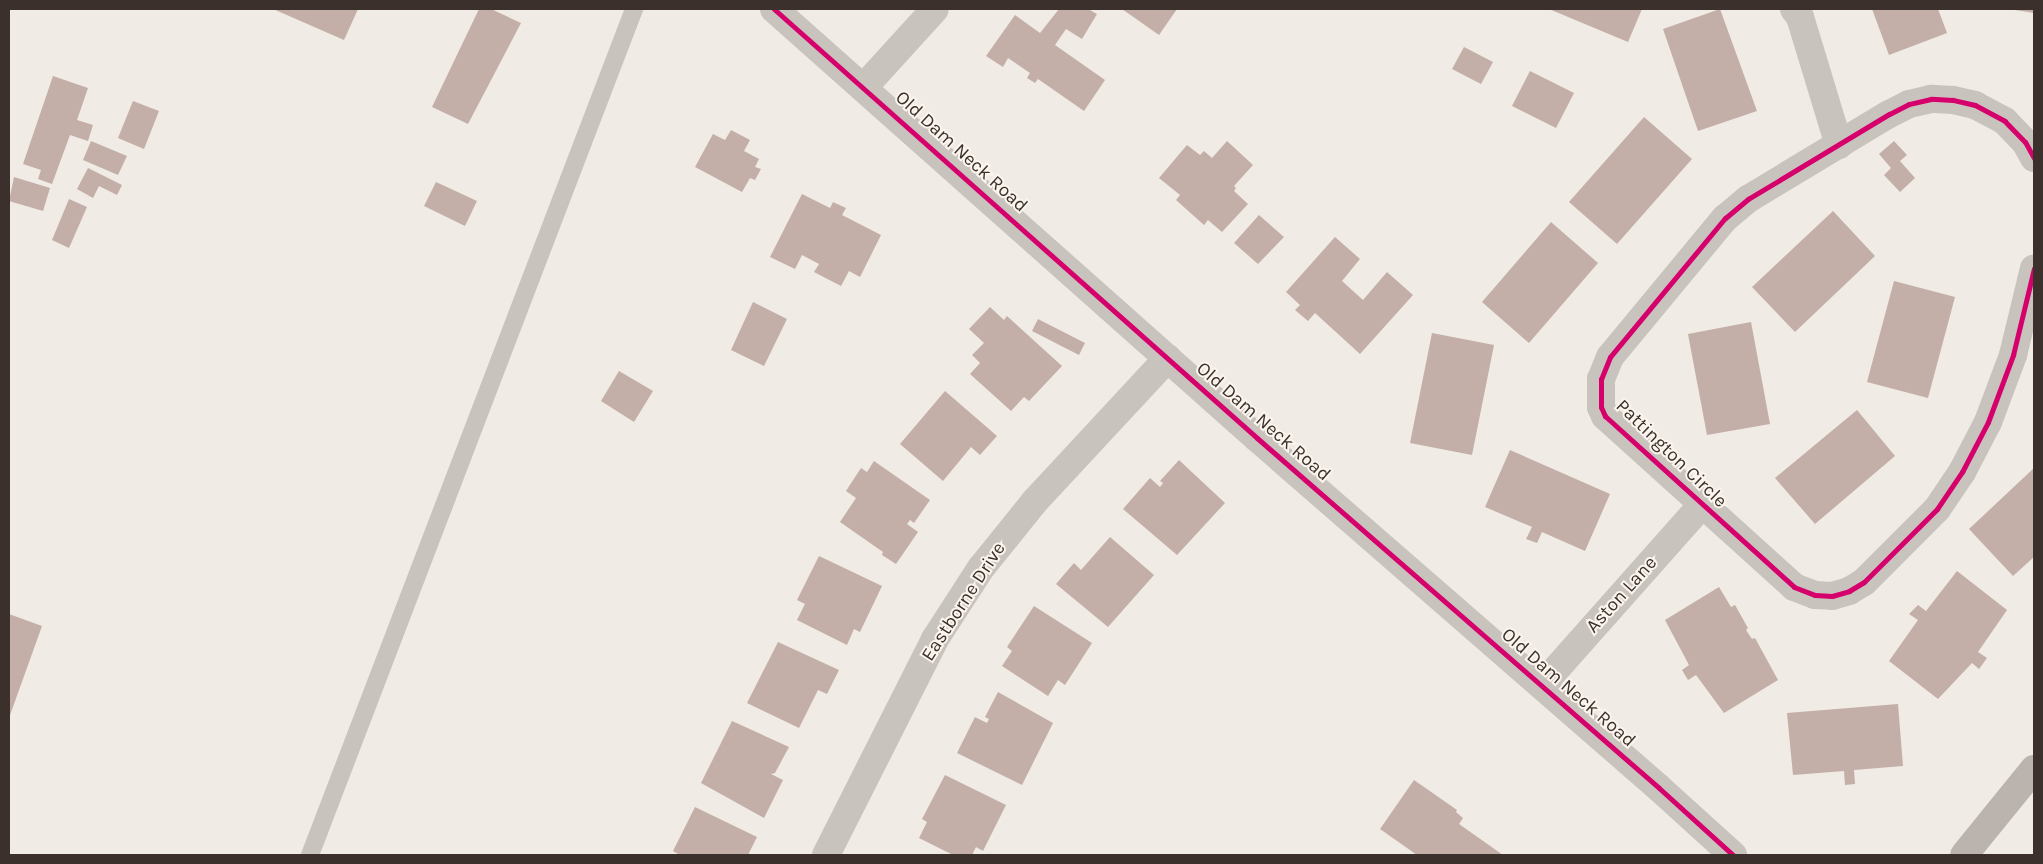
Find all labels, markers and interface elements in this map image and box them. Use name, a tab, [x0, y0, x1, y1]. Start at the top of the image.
street label: Old Dam Neck Road	[890, 87, 1032, 217]
street label: Old Dam Neck Road	[1191, 358, 1335, 486]
street label: Pattington Circle	[1611, 395, 1731, 513]
street label: Eastborne Drive	[917, 538, 1011, 666]
street label: Aston Lane	[1582, 552, 1662, 638]
street label: Old Dam Neck Road	[1496, 624, 1640, 752]

